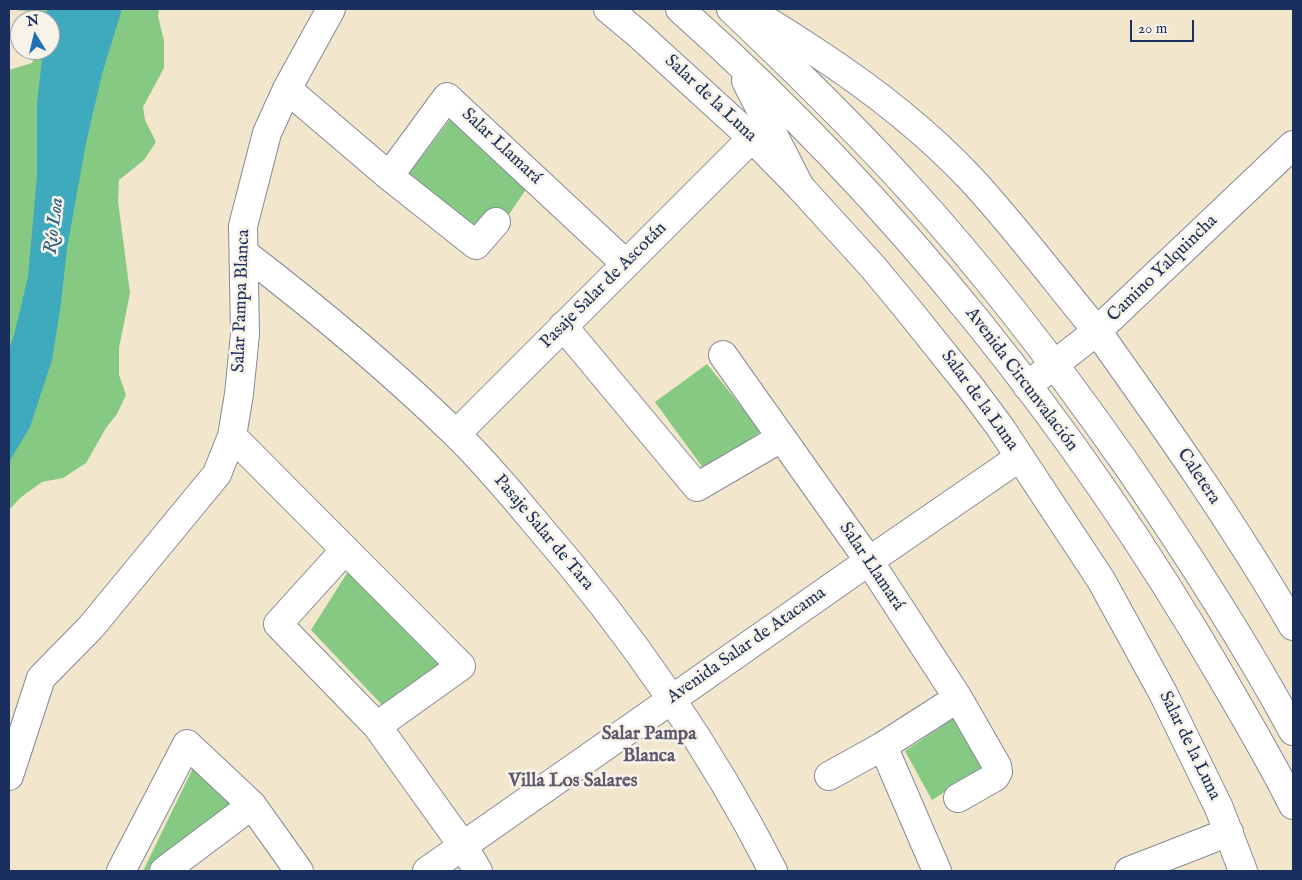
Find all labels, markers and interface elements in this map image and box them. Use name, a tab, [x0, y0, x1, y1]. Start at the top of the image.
north arrow	[10, 10, 60, 60]
scale bar	[1132, 10, 1196, 42]
text: N	[25, 11, 40, 31]
text: 20 m	[1138, 19, 1167, 38]
street label: Salar de la Luna	[659, 51, 761, 147]
street label: Salar Llamará	[456, 104, 546, 190]
water label: Río Loa	[40, 197, 70, 255]
street label: Camino Yalquincha	[1103, 211, 1223, 327]
street label: Pasaje Salar de Ascotán	[536, 218, 672, 354]
street label: Salar Pampa Blanca	[229, 229, 255, 373]
street label: Avenida Circunvalación	[960, 304, 1082, 456]
street label: Salar de la Luna	[936, 347, 1022, 455]
street label: Caletera	[1172, 445, 1224, 509]
street label: Pasaje Salar de Tara	[488, 471, 598, 595]
street label: Salar Llamará	[834, 519, 908, 615]
street label: Avenida Salar de Atacama	[663, 583, 831, 709]
street label: Salar de la Luna	[1153, 688, 1225, 804]
district label: Salar Pampa Blanca	[602, 724, 696, 768]
district label: Villa Los Salares	[509, 771, 637, 793]

